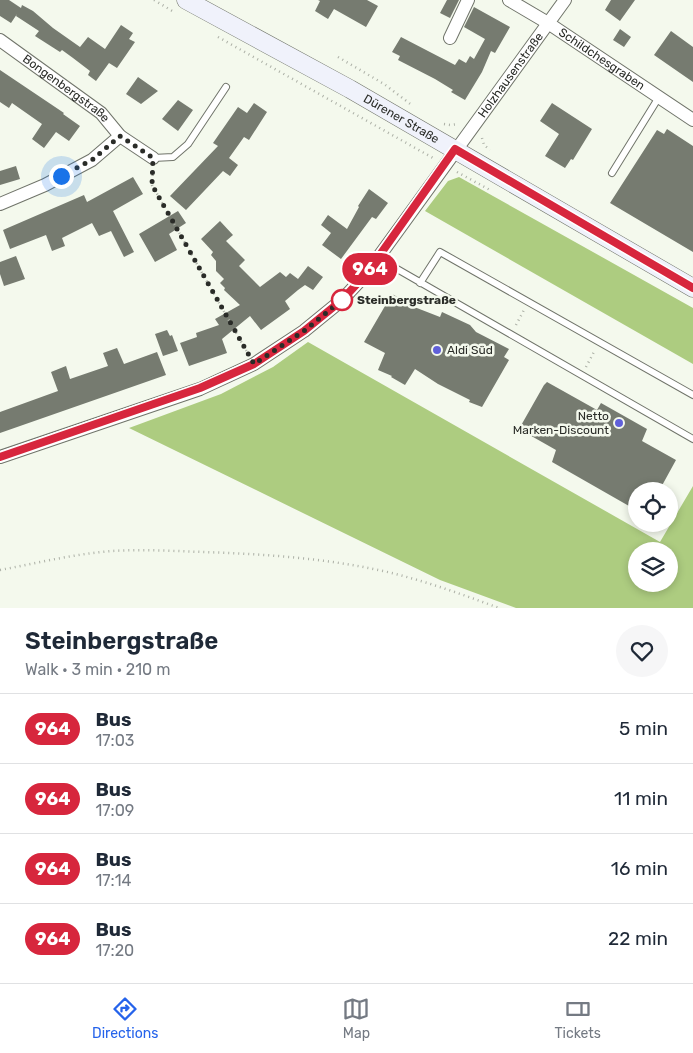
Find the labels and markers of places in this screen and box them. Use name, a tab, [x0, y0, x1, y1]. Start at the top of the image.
marker: Steinbergstraße	[331, 289, 353, 311]
place label: Steinbergstraße	[357, 293, 456, 307]
place label: Aldi Süd	[447, 343, 493, 357]
marker: Aldi Süd	[431, 344, 443, 356]
place label: Netto Marken-Discount	[513, 409, 609, 437]
marker: Netto Marken-Discount	[613, 417, 625, 429]

